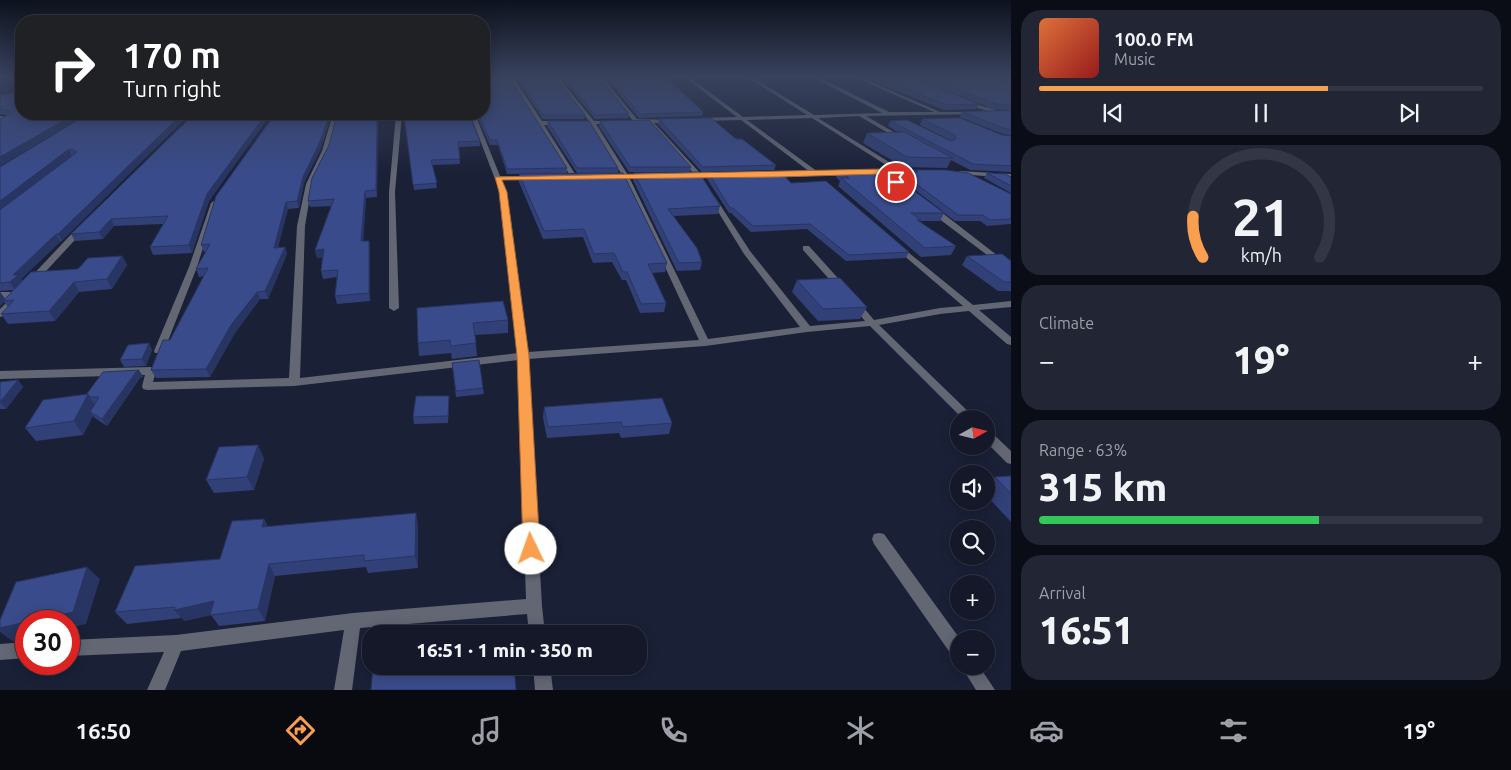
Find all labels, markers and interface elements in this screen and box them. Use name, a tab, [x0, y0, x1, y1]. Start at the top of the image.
text: 100.0 FM	[1114, 28, 1194, 50]
icon: right	[40, 35, 105, 100]
text: 170 m	[123, 35, 221, 75]
text: Music	[1114, 50, 1155, 68]
text: Turn right	[123, 76, 221, 101]
icon: previous	[1099, 99, 1127, 127]
icon: pause	[1247, 99, 1275, 127]
icon: next	[1395, 99, 1423, 127]
pin	[875, 161, 917, 203]
icon: arrive	[882, 168, 910, 196]
text: 21	[1232, 188, 1290, 246]
text: km/h	[1240, 245, 1282, 265]
text: Climate	[1039, 314, 1094, 332]
text: 19°	[1233, 339, 1289, 381]
text: −	[1039, 345, 1055, 376]
text: +	[1467, 345, 1483, 376]
north arrow	[950, 410, 995, 455]
map controls	[950, 410, 995, 675]
text: Range · 63%	[1039, 441, 1127, 459]
button: sound	[950, 465, 995, 510]
text: 315 km	[1039, 466, 1167, 508]
button: search	[950, 520, 995, 565]
position arrow	[504, 522, 556, 574]
button: +	[950, 575, 995, 620]
text: Arrival	[1039, 584, 1086, 602]
text: 16:51	[1039, 609, 1134, 651]
speed limit sign: 30	[15, 610, 80, 675]
button: −	[950, 630, 995, 675]
text: 16:51 · 1 min · 350 m	[416, 639, 593, 661]
icon: directions	[283, 713, 318, 748]
icon: music	[469, 713, 504, 748]
icon: phone	[656, 713, 691, 748]
icon: climate	[843, 713, 878, 748]
icon: car	[1029, 713, 1064, 748]
icon: filters	[1216, 713, 1251, 748]
text: 16:50	[76, 718, 131, 743]
text: 19°	[1402, 718, 1435, 743]

